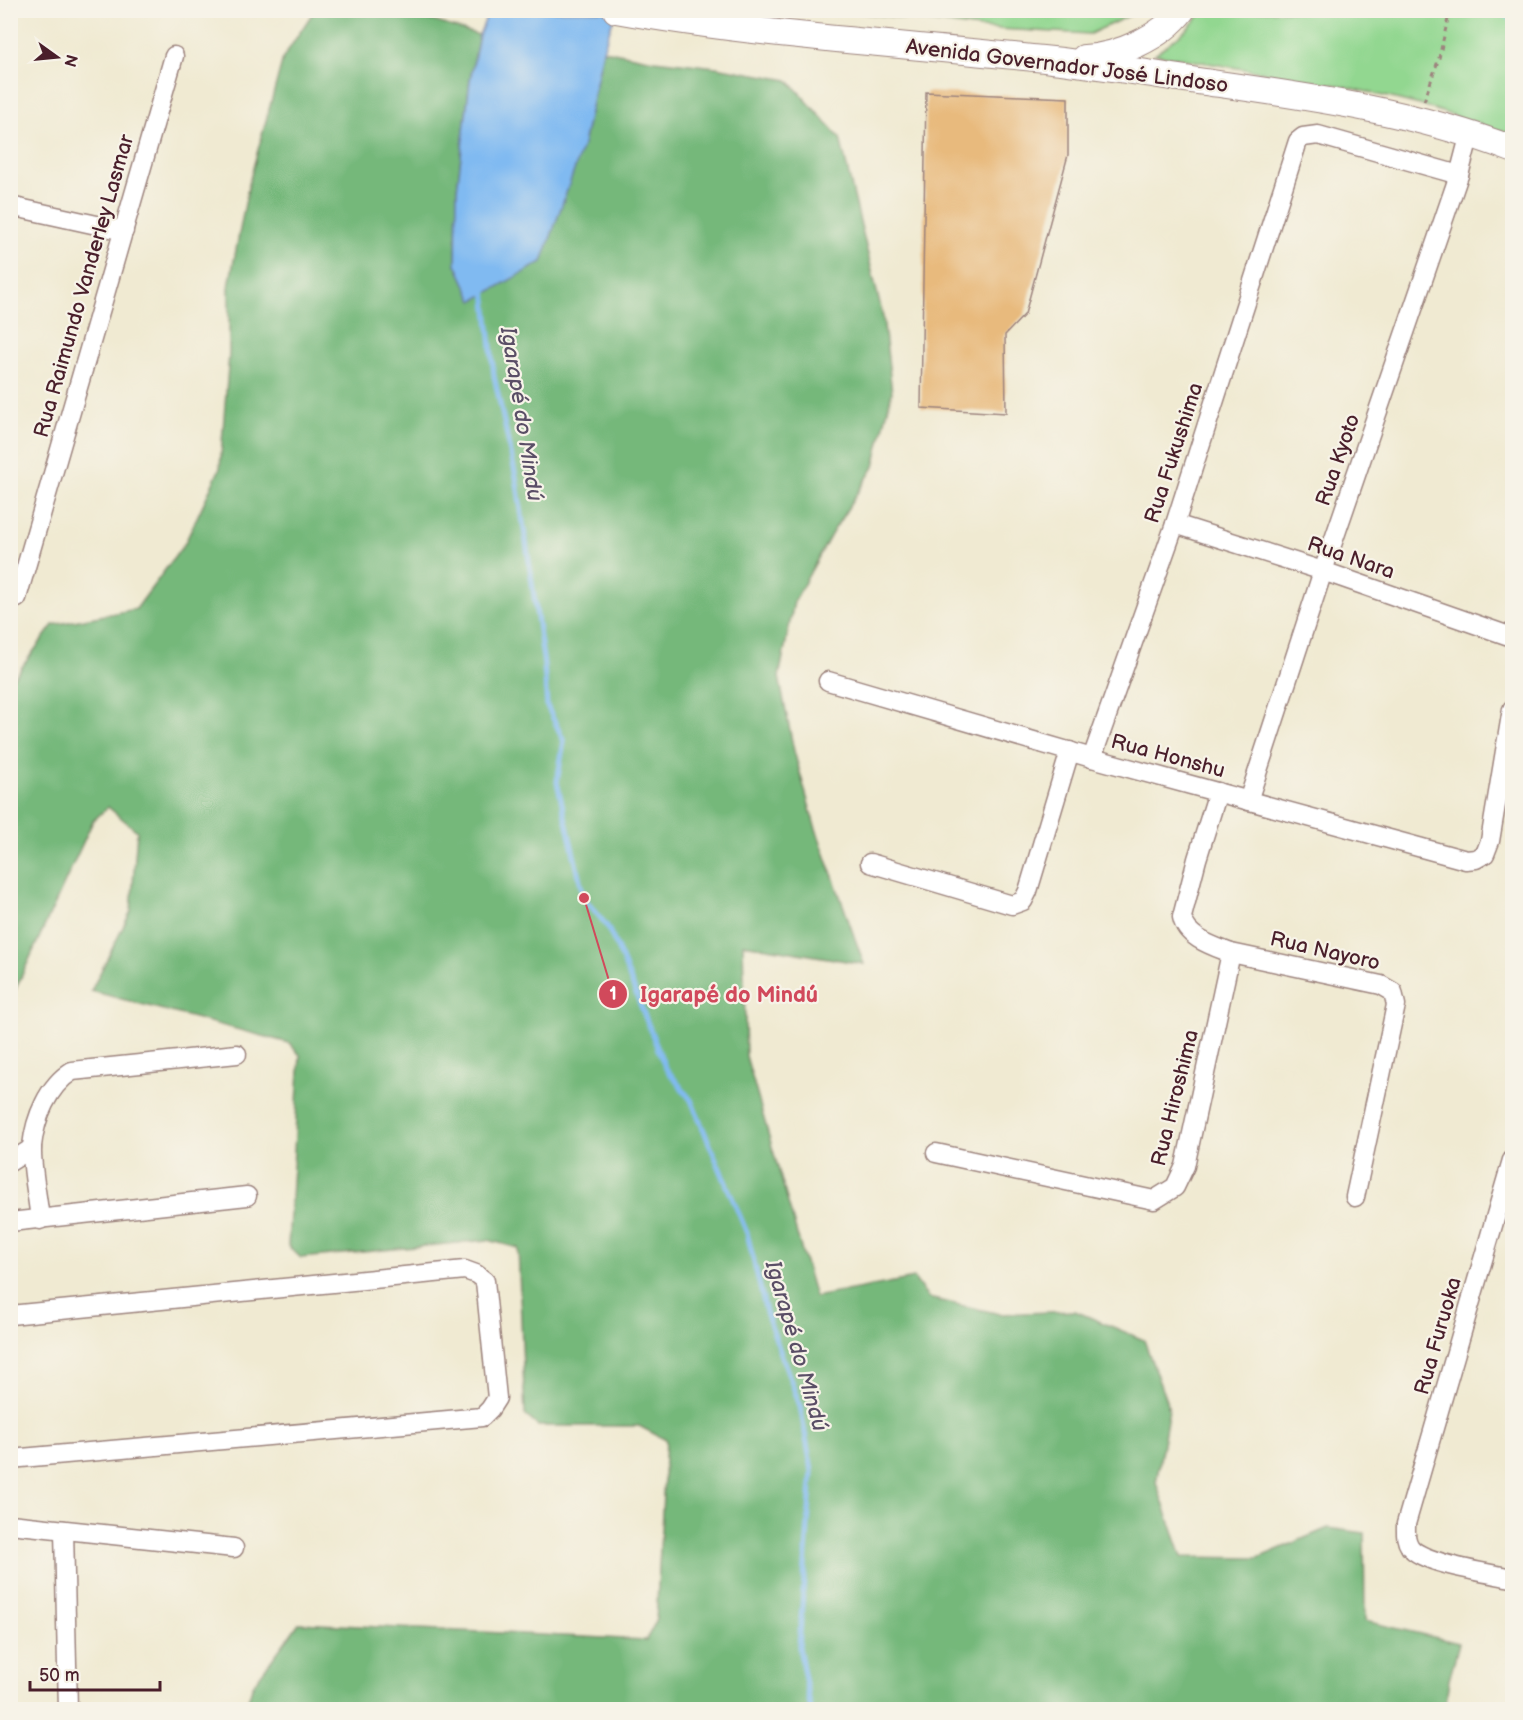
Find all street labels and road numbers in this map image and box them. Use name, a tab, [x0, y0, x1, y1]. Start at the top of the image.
street label: Avenida Governador José Lindoso	[904, 34, 1230, 98]
street label: Rua Raimundo Vanderley Lasmar	[29, 131, 139, 440]
street label: Rua Fukushima	[1140, 380, 1208, 526]
street label: Rua Kyoto	[1311, 411, 1365, 509]
street label: Rua Nara	[1304, 531, 1398, 585]
street label: Rua Honshu	[1108, 729, 1228, 783]
street label: Rua Nayoro	[1268, 926, 1382, 976]
street label: Rua Hiroshima	[1146, 1027, 1204, 1169]
street label: Rua Furuoka	[1409, 1274, 1467, 1398]

